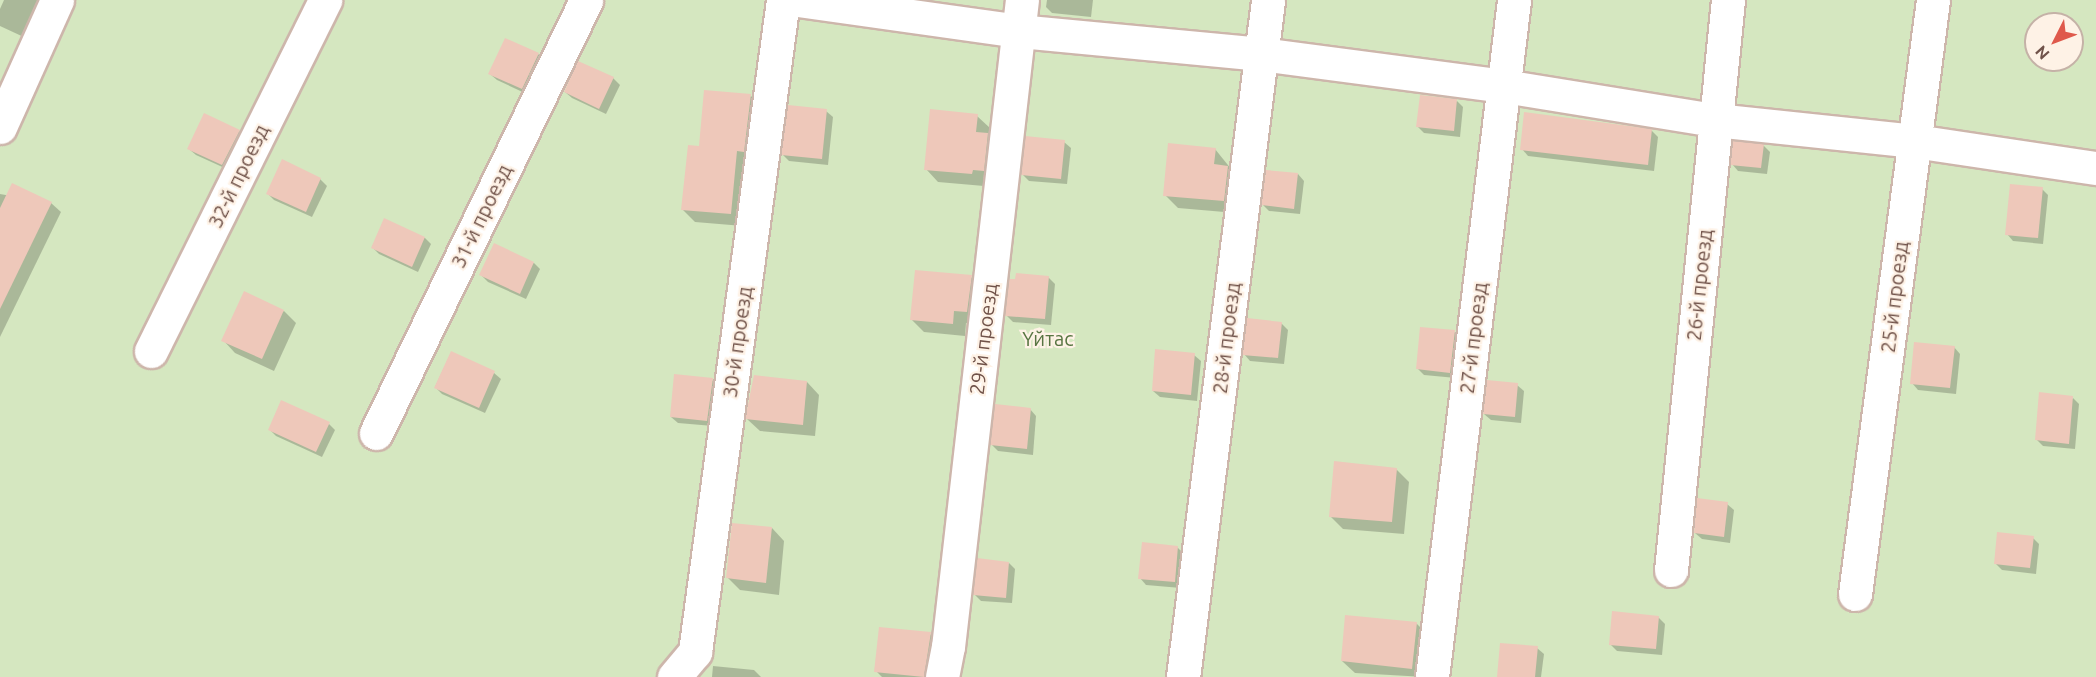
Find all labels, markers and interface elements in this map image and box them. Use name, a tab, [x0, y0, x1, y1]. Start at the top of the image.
north arrow	[2024, 12, 2084, 72]
text: N	[2031, 42, 2053, 63]
street label: 32-й проезд	[203, 120, 273, 232]
street label: 31-й проезд	[446, 160, 516, 272]
street label: 26-й проезд	[1681, 228, 1717, 342]
street label: 25-й проезд	[1875, 240, 1913, 354]
street label: 28-й проезд	[1207, 281, 1245, 395]
street label: 27-й проезд	[1454, 281, 1492, 395]
street label: 29-й проезд	[964, 282, 1002, 396]
street label: 30-й проезд	[717, 285, 757, 399]
park label: Үйтас	[1022, 326, 1074, 350]

